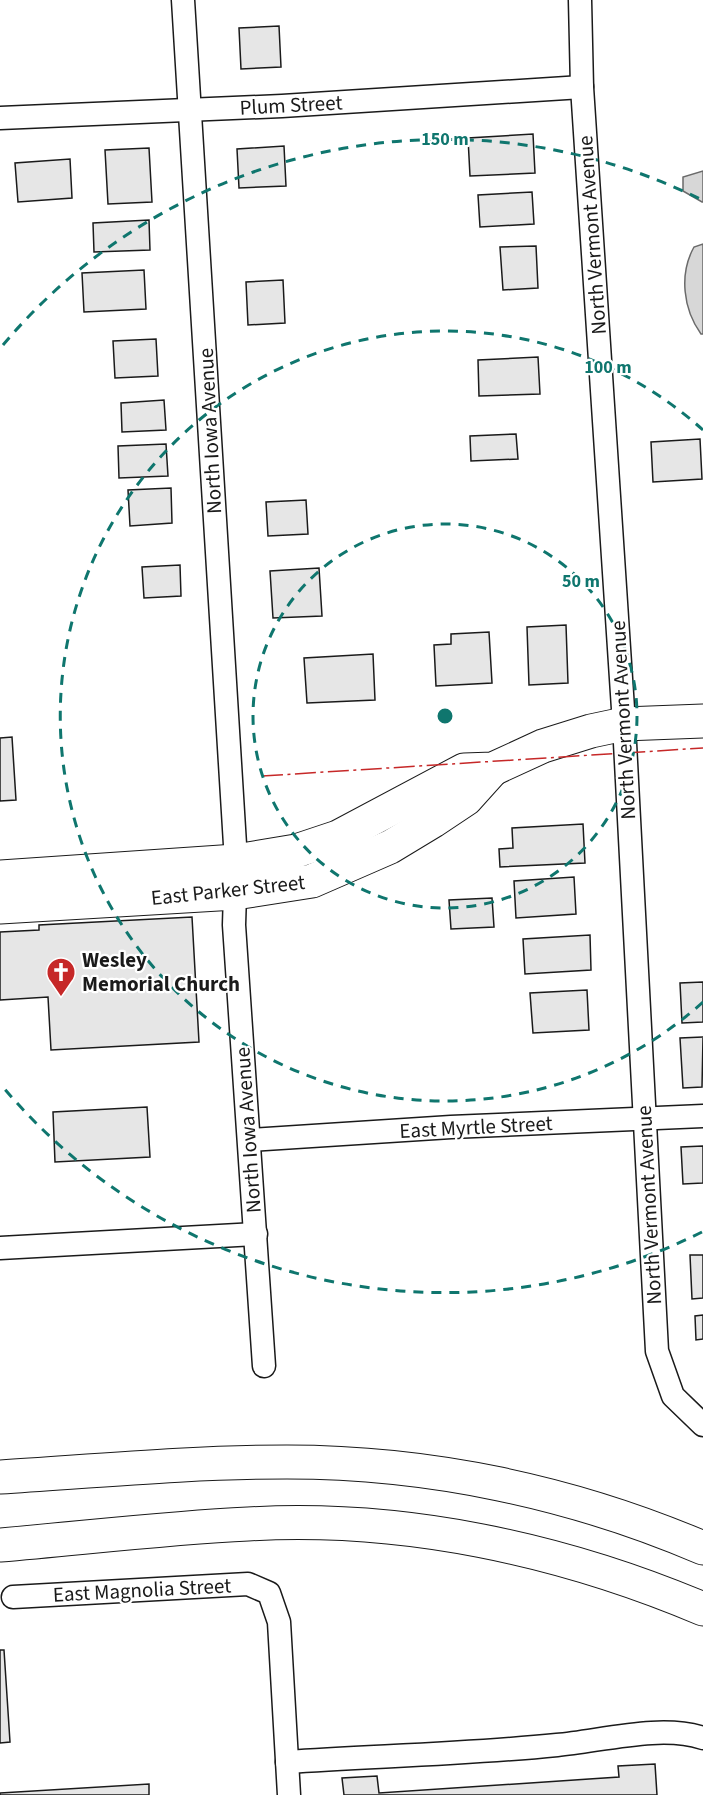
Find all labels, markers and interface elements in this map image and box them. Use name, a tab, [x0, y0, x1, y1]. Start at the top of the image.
street label: Plum Street	[239, 87, 343, 123]
text: 150 m	[421, 127, 469, 152]
street label: North Vermont Avenue	[570, 134, 614, 336]
street label: North Iowa Avenue	[191, 347, 229, 515]
text: 100 m	[584, 355, 632, 380]
text: 50 m	[562, 569, 600, 594]
street label: North Vermont Avenue	[603, 620, 643, 820]
centre of rings	[435, 706, 455, 726]
street label: East Parker Street	[149, 867, 307, 913]
place label: Wesley Memorial Church	[82, 945, 240, 999]
church icon: Wesley Memorial Church	[45, 956, 77, 998]
street label: North Iowa Avenue	[227, 1046, 269, 1214]
street label: North Vermont Avenue	[629, 1105, 669, 1305]
street label: East Myrtle Street	[399, 1108, 553, 1146]
street label: East Magnolia Street	[52, 1570, 232, 1610]

